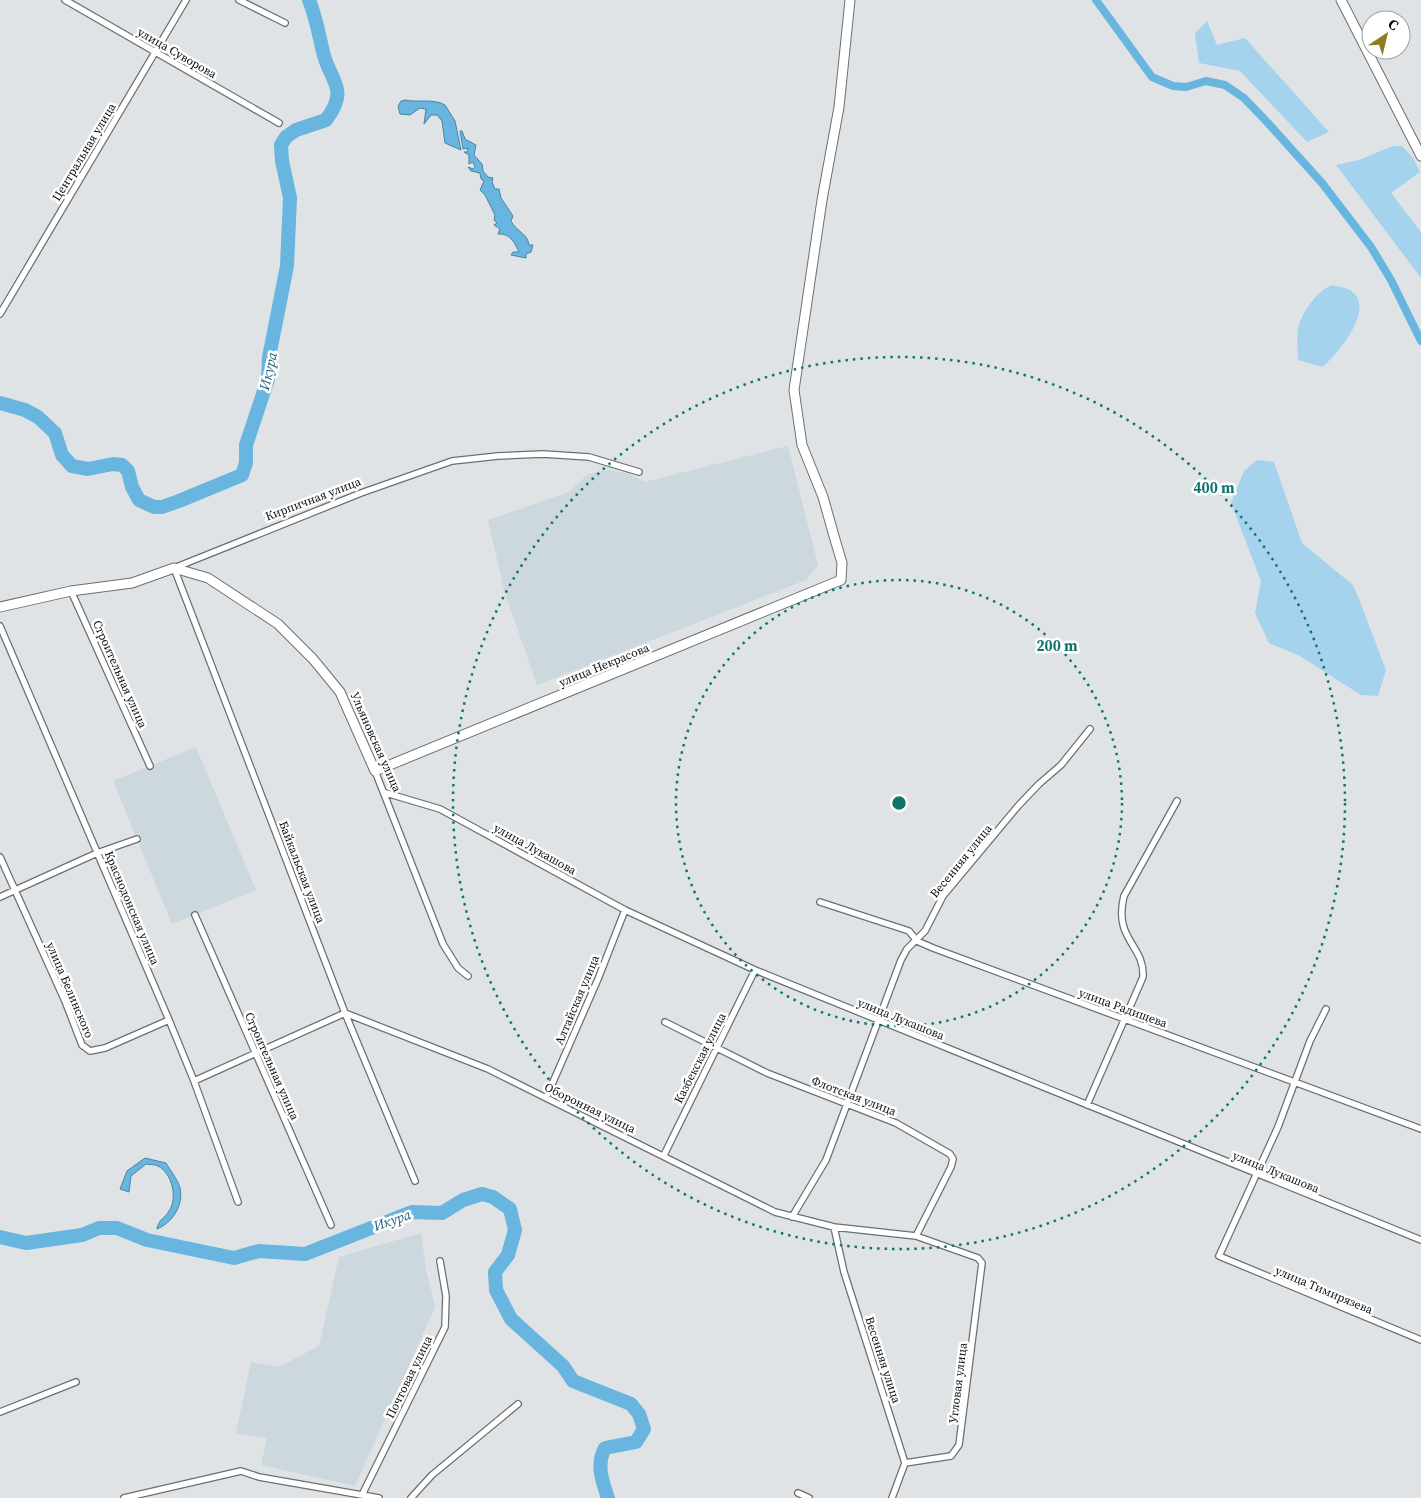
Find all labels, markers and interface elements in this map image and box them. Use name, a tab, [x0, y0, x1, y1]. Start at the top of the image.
north arrow	[1361, 10, 1411, 60]
text: С	[1384, 14, 1403, 35]
street label: улица Суворова	[135, 24, 220, 83]
street label: Центральная улица	[48, 99, 120, 204]
water label: Икура	[254, 349, 282, 393]
street label: Кирпичная улица	[263, 473, 364, 525]
text: 400 m	[1193, 477, 1235, 498]
street label: Строительная улица	[89, 618, 151, 731]
text: 200 m	[1036, 635, 1078, 656]
street label: улица Некрасова	[556, 639, 652, 690]
street label: Ульяновская улица	[347, 689, 406, 795]
centre of rings	[890, 794, 908, 812]
street label: Байкальская улица	[275, 819, 329, 926]
street label: улица Лукашова	[491, 820, 580, 879]
street label: Весенняя улица	[926, 820, 996, 901]
street label: Краснодонская улица	[101, 848, 164, 968]
street label: улица Белинского	[43, 940, 98, 1041]
street label: Алтайская улица	[551, 952, 603, 1047]
street label: улица Радищева	[1077, 985, 1170, 1032]
street label: улица Лукашова	[855, 994, 948, 1044]
street label: Казбекская улица	[670, 1009, 730, 1106]
street label: Строительная улица	[241, 1010, 303, 1123]
street label: Флотская улица	[809, 1073, 899, 1120]
street label: Оборонная улица	[542, 1079, 639, 1137]
street label: улица Лукашова	[1230, 1147, 1323, 1197]
water label: Икура	[370, 1204, 414, 1236]
street label: улица Тимирязева	[1273, 1262, 1376, 1318]
street label: Весенняя улица	[861, 1315, 905, 1406]
street label: Почтовая улица	[382, 1332, 436, 1421]
street label: Угловая улица	[945, 1341, 971, 1424]

